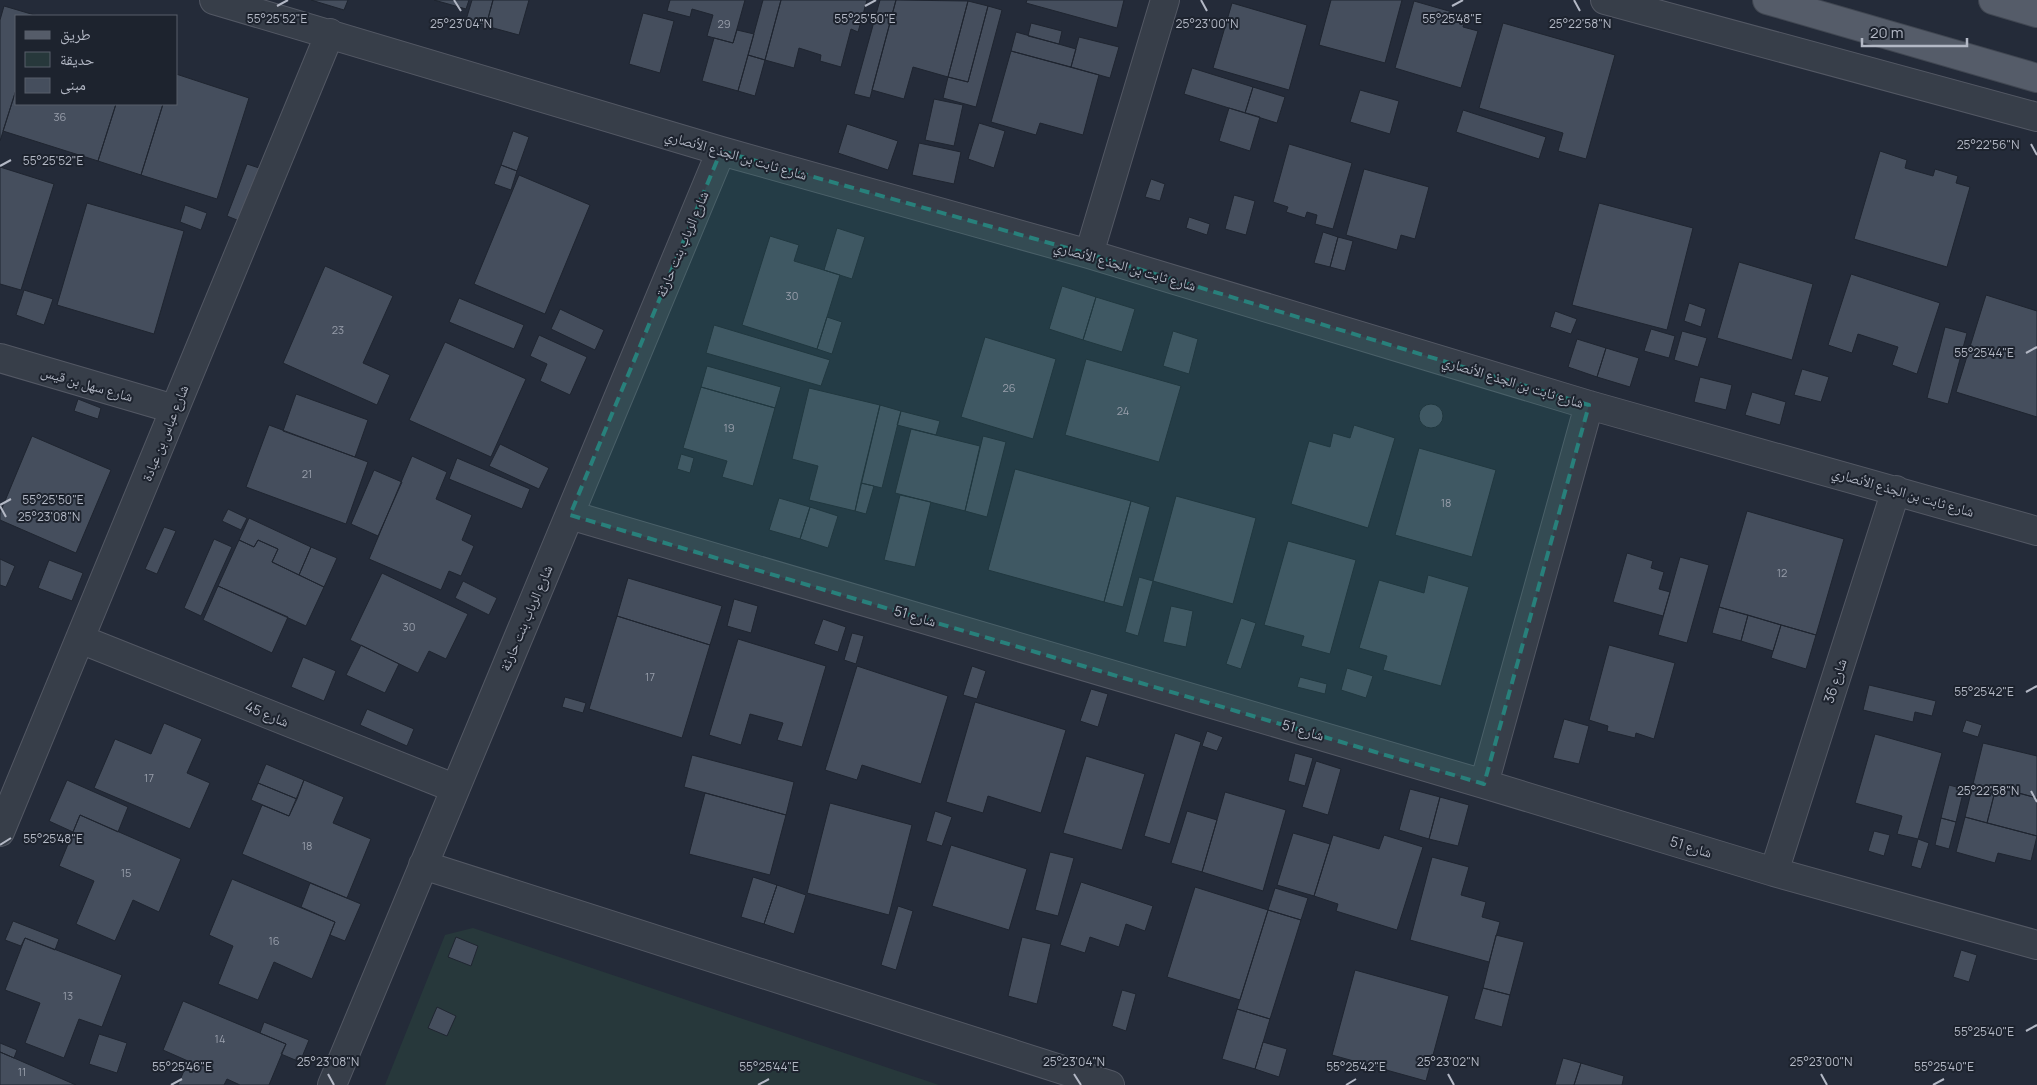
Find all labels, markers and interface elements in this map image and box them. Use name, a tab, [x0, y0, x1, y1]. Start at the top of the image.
text: 55°25'52"E	[247, 10, 307, 27]
text: 55°25'50"E	[834, 10, 896, 27]
text: 55°25'48"E	[1422, 10, 1482, 27]
legend	[15, 15, 178, 105]
text: 25°23'04"N	[430, 15, 492, 32]
text: 25°23'00"N	[1176, 15, 1238, 32]
text: 25°22'58"N	[1549, 15, 1611, 32]
scale bar	[1862, 15, 1967, 47]
house number: 29	[717, 16, 731, 31]
text: 20 m	[1870, 22, 1903, 43]
text: طريق	[60, 24, 91, 45]
text: حديقة	[60, 49, 95, 70]
text: مبنى	[60, 74, 86, 95]
house number: 36	[54, 109, 67, 124]
street label: شارع ثابت بن الجذع الأنصاري	[662, 125, 809, 186]
text: 25°22'56"N	[1957, 136, 2019, 153]
text: 55°25'52"E	[23, 152, 83, 169]
street label: شارع الرباب بنت حارثة	[651, 188, 713, 300]
street label: شارع ثابت بن الجذع الأنصاري	[1051, 236, 1198, 297]
house number: 30	[786, 288, 798, 303]
house number: 23	[332, 322, 344, 337]
text: 55°25'44"E	[1954, 344, 2014, 361]
street label: شارع ثابت بن الجذع الأنصاري	[1439, 351, 1586, 415]
street label: شارع سهل بن قيس	[39, 361, 135, 407]
house number: 26	[1002, 380, 1016, 395]
street label: شارع عباس بن عبادة	[137, 382, 193, 484]
house number: 24	[1117, 403, 1129, 418]
house number: 19	[723, 420, 735, 435]
street label: شارع ثابت بن الجذع الأنصاري	[1829, 462, 1976, 523]
house number: 21	[302, 466, 312, 481]
text: 55°25'50"E	[22, 491, 84, 508]
house number: 18	[1441, 495, 1451, 510]
text: 25°23'08"N	[18, 508, 80, 525]
street label: شارع الرباب بنت حارثة	[495, 562, 557, 674]
house number: 12	[1777, 565, 1787, 580]
street label: شارع 51	[892, 600, 938, 632]
house number: 30	[403, 619, 415, 634]
street label: شارع 36	[1818, 656, 1852, 706]
house number: 17	[645, 669, 655, 684]
text: 55°25'42"E	[1954, 683, 2014, 700]
street label: شارع 45	[242, 696, 292, 732]
street label: شارع 51	[1280, 714, 1326, 746]
house number: 17	[144, 770, 154, 785]
text: 25°22'58"N	[1957, 782, 2019, 799]
text: 55°25'48"E	[23, 830, 83, 847]
street label: شارع 51	[1668, 831, 1714, 863]
house number: 18	[302, 838, 312, 853]
house number: 15	[121, 865, 131, 880]
house number: 16	[268, 933, 280, 948]
house number: 13	[63, 988, 73, 1003]
text: 55°25'40"E	[1954, 1023, 2014, 1040]
house number: 14	[215, 1031, 225, 1046]
text: 25°23'08"N	[297, 1053, 359, 1070]
text: 25°23'04"N	[1043, 1053, 1105, 1070]
text: 25°23'02"N	[1417, 1053, 1479, 1070]
text: 25°23'00"N	[1790, 1053, 1852, 1070]
text: 55°25'46"E	[152, 1058, 212, 1075]
text: 55°25'44"E	[739, 1058, 799, 1075]
text: 55°25'42"E	[1326, 1058, 1386, 1075]
text: 55°25'40"E	[1914, 1058, 1974, 1075]
house number: 11	[18, 1064, 26, 1079]

